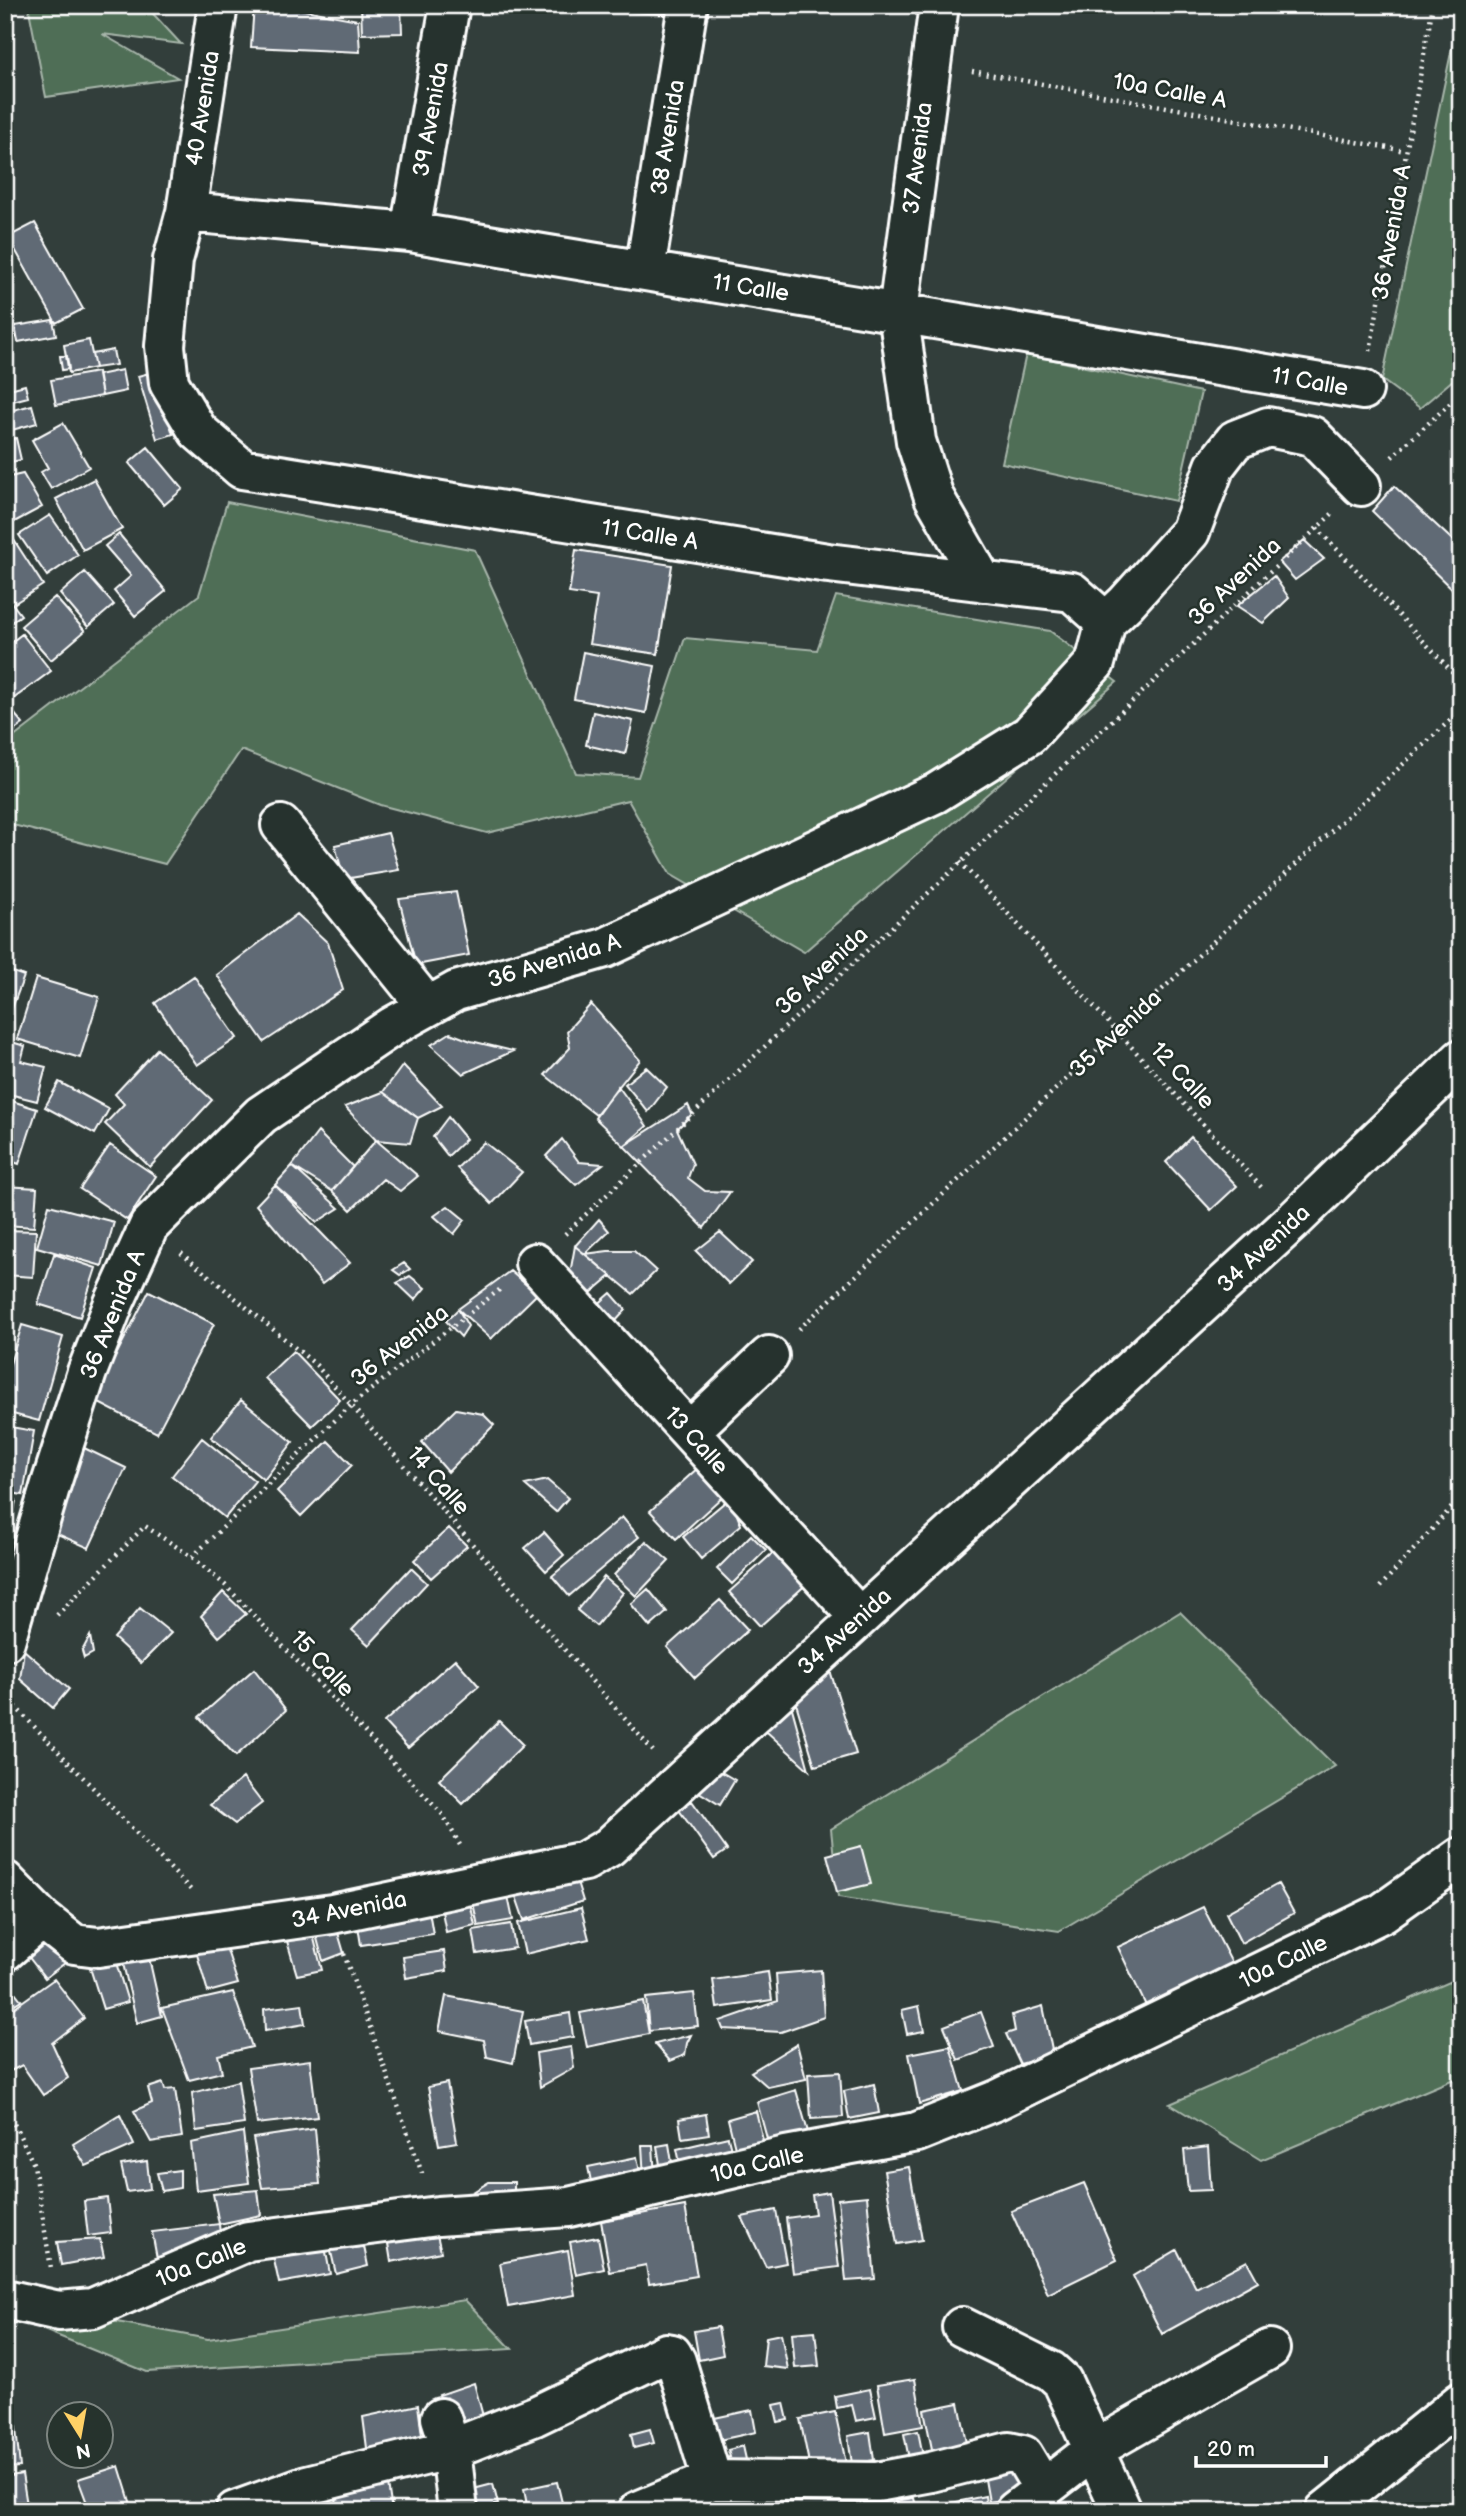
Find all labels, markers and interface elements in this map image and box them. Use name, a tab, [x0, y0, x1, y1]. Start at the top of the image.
street label: 40 Avenida	[180, 49, 226, 168]
street label: 39 Avenida	[407, 60, 455, 179]
street label: 10a Calle A	[1111, 67, 1230, 115]
street label: 38 Avenida	[645, 78, 691, 197]
street label: 37 Avenida	[897, 100, 939, 216]
street label: 36 Avenida A	[1366, 161, 1418, 302]
street label: 11 Calle	[711, 268, 791, 308]
street label: 11 Calle	[1269, 362, 1350, 402]
street label: 11 Calle A	[600, 514, 701, 557]
street label: 36 Avenida	[1182, 532, 1287, 632]
street label: 36 Avenida	[769, 921, 874, 1021]
street label: 36 Avenida A	[485, 927, 625, 994]
street label: 35 Avenida	[1064, 984, 1168, 1084]
street label: 12 Calle	[1144, 1036, 1220, 1115]
street label: 34 Avenida	[1211, 1199, 1316, 1299]
street label: 36 Avenida A	[74, 1245, 152, 1383]
street label: 36 Avenida	[345, 1299, 454, 1393]
street label: 13 Calle	[658, 1401, 734, 1481]
street label: 14 Calle	[401, 1440, 476, 1521]
street label: 34 Avenida	[792, 1582, 897, 1681]
street label: 15 Calle	[284, 1624, 360, 1703]
street label: 34 Avenida	[289, 1885, 409, 1935]
street label: 10a Calle	[1235, 1929, 1332, 1995]
street label: 10a Calle	[708, 2141, 807, 2189]
street label: 10a Calle	[152, 2232, 251, 2294]
north arrow	[46, 2400, 116, 2470]
scale bar	[1196, 2425, 1326, 2469]
text: 20 m	[1207, 2437, 1255, 2462]
text: N	[74, 2438, 92, 2463]

